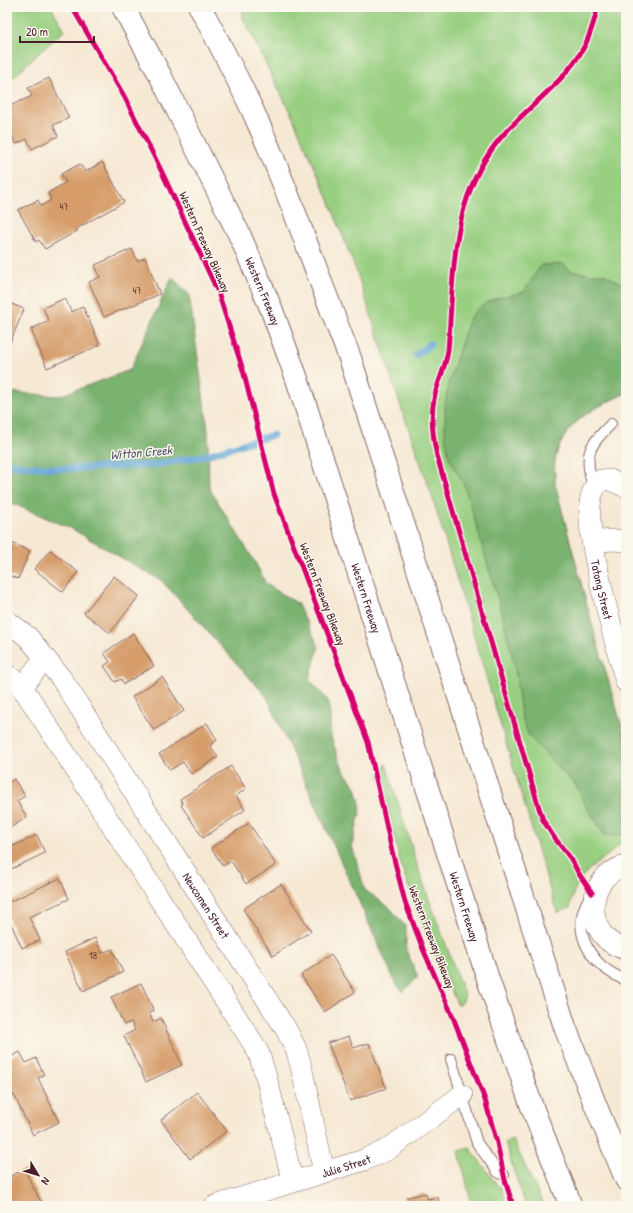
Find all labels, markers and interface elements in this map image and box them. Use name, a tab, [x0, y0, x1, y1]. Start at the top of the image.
scale bar	[20, 18, 94, 44]
text: 20 m	[26, 23, 48, 40]
street label: Western Freeway Bikeway	[175, 189, 235, 295]
house number: 47	[60, 200, 68, 213]
street label: Western Freeway	[241, 254, 285, 328]
house number: 47	[133, 284, 141, 297]
water label: Witton Creek	[109, 440, 174, 464]
street label: Western Freeway Bikeway	[296, 540, 350, 648]
street label: Tatong Street	[587, 558, 618, 622]
street label: Western Freeway	[348, 561, 386, 635]
street label: Newcomen Street	[179, 869, 235, 942]
street label: Western Freeway	[446, 870, 484, 944]
street label: Western Freeway Bikeway	[405, 883, 459, 991]
house number: 18	[89, 949, 97, 962]
street label: Julie Street	[319, 1149, 374, 1181]
north arrow	[18, 1155, 58, 1195]
text: N	[38, 1175, 53, 1188]

